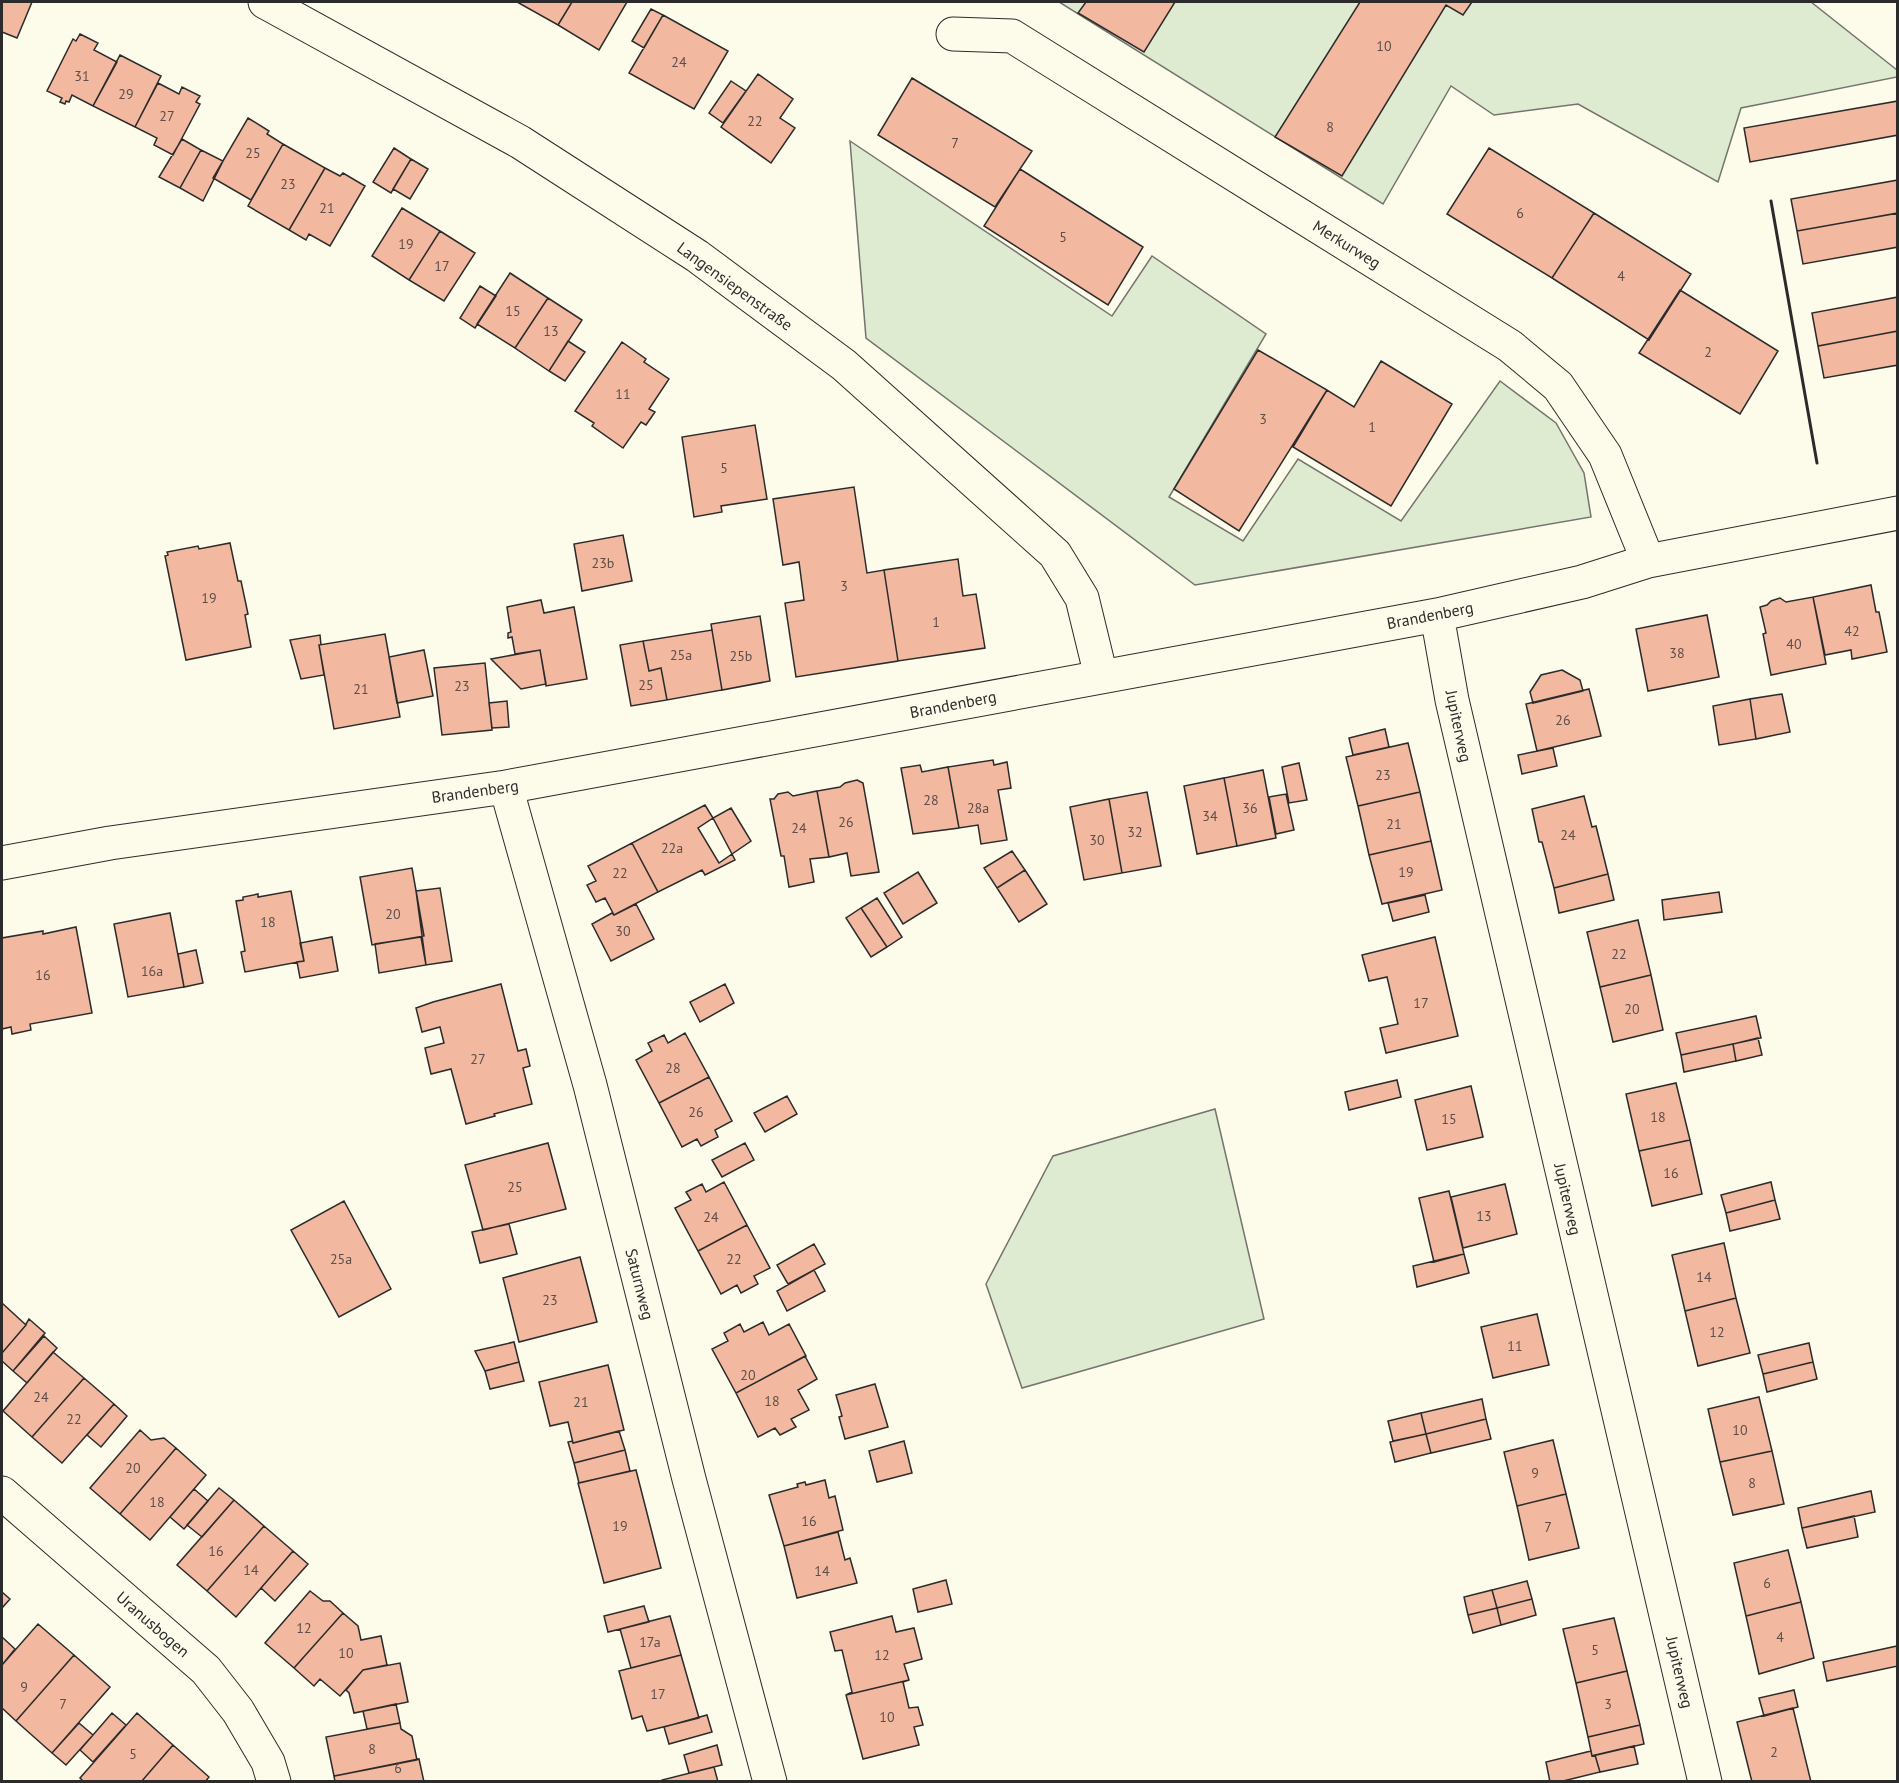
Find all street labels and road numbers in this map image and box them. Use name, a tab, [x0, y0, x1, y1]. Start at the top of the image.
street label: Merkurweg	[1309, 215, 1385, 273]
street label: Langensiepenstraße	[673, 237, 797, 335]
street label: Brandenberg	[1385, 597, 1475, 633]
street label: Brandenberg	[908, 686, 998, 722]
street label: Jupiterweg	[1441, 687, 1476, 764]
street label: Brandenberg	[430, 775, 520, 807]
street label: Jupiterweg	[1550, 1160, 1586, 1237]
street label: Saturnweg	[621, 1246, 659, 1322]
street label: Uranusbogen	[112, 1587, 194, 1661]
street label: Jupiterweg	[1662, 1633, 1698, 1710]

